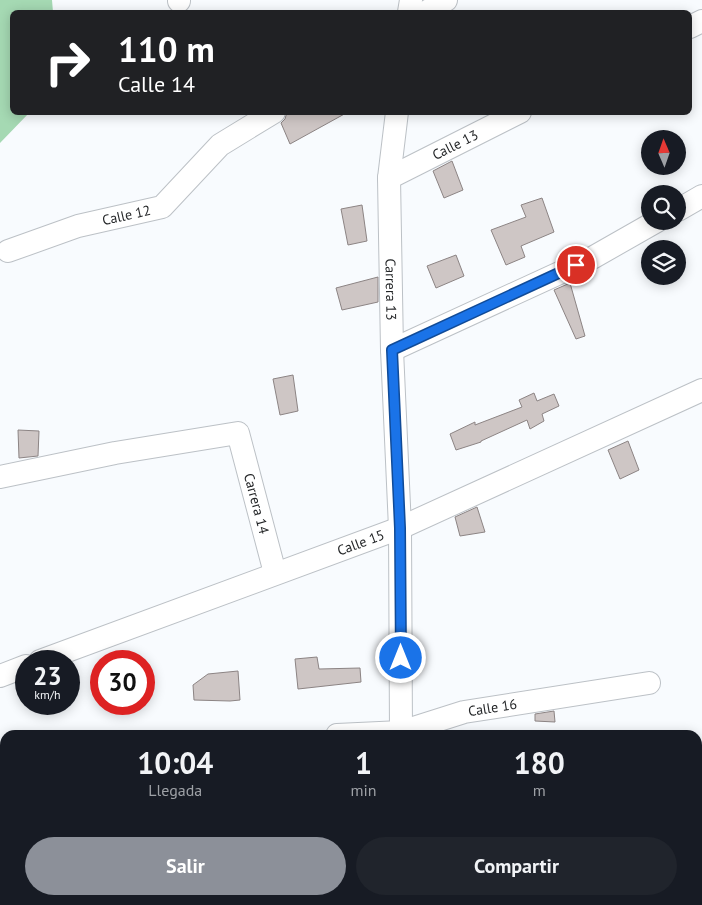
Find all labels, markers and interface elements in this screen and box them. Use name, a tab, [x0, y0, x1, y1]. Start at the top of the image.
text: 110 m	[118, 26, 215, 72]
icon: right	[35, 30, 100, 95]
text: Calle 14	[118, 70, 195, 98]
street label: Calle 13	[429, 126, 481, 164]
north arrow	[641, 130, 686, 175]
map controls	[641, 130, 686, 285]
button: search	[641, 185, 686, 230]
street label: Calle 12	[101, 201, 152, 229]
button: layers	[641, 240, 686, 285]
pin	[555, 244, 597, 286]
icon: arrive	[562, 251, 590, 279]
street label: Carrera 13	[381, 258, 400, 321]
street label: Carrera 14	[240, 471, 273, 536]
street label: Calle 15	[335, 526, 387, 559]
position arrow	[374, 631, 426, 683]
speed limit sign: 30	[90, 650, 155, 715]
text: 23	[33, 660, 62, 692]
text: km/h	[34, 687, 61, 702]
street label: Calle 16	[467, 695, 518, 720]
text: 10:04	[137, 743, 213, 782]
text: 1	[355, 743, 372, 782]
text: 180	[514, 743, 565, 782]
text: Llegada	[148, 780, 202, 800]
text: min	[351, 780, 377, 800]
text: m	[533, 780, 546, 800]
button: Salir	[25, 837, 346, 895]
button: Compartir	[356, 837, 677, 895]

